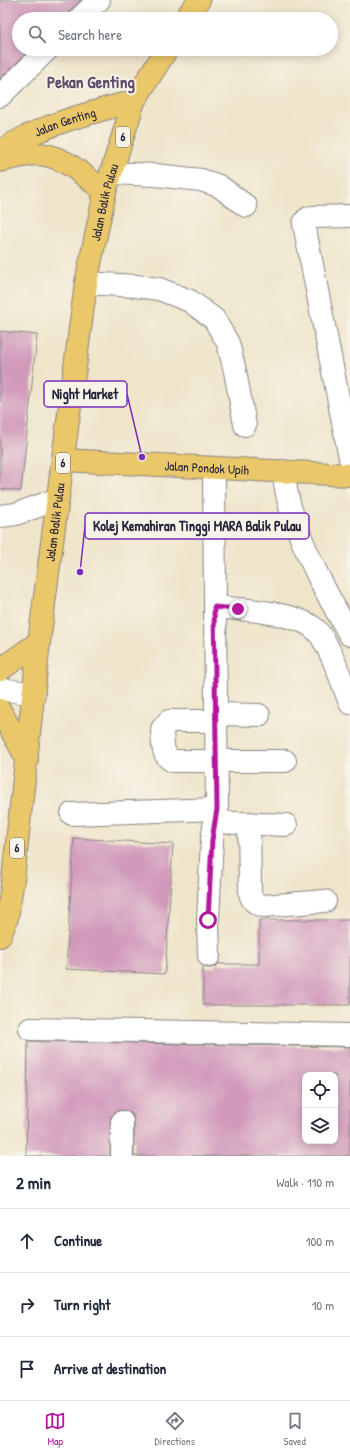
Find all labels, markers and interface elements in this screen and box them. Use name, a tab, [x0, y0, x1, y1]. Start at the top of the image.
search box	[12, 12, 338, 56]
icon: search	[26, 23, 48, 45]
text: Search here	[58, 24, 122, 45]
district label: Pekan Genting	[47, 70, 135, 94]
street label: Jalan Genting	[31, 103, 98, 141]
road number: 6	[116, 127, 130, 147]
street label: Jalan Balik Pulau	[86, 161, 122, 243]
callout: Night Market	[44, 381, 127, 407]
text: Night Market	[52, 384, 119, 405]
road number: 6	[56, 453, 70, 473]
street label: Jalan Pondok Upih	[164, 456, 250, 479]
street label: Jalan Balik Pulau	[41, 482, 69, 563]
callout: Kolej Kemahiran Tinggi MARA Balik Pulau	[85, 513, 309, 539]
text: Kolej Kemahiran Tinggi MARA Balik Pulau	[93, 516, 301, 537]
route end	[229, 600, 247, 618]
road number: 6	[10, 838, 24, 858]
route start	[199, 911, 217, 929]
map controls	[302, 1072, 338, 1144]
button: locate	[302, 1072, 338, 1108]
button: layers	[302, 1108, 338, 1144]
text: 2 min	[16, 1171, 51, 1194]
text: Walk · 110 m	[276, 1173, 334, 1191]
icon: ahead	[16, 1230, 38, 1252]
text: Continue	[54, 1230, 102, 1251]
text: 100 m	[306, 1232, 334, 1250]
icon: right	[16, 1294, 38, 1316]
text: Turn right	[54, 1294, 110, 1315]
text: 10 m	[312, 1296, 334, 1314]
icon: arrive	[16, 1358, 38, 1380]
text: Arrive at destination	[54, 1358, 166, 1379]
tab: Map	[44, 1410, 66, 1448]
tab: Directions	[155, 1410, 195, 1448]
tab: Saved	[283, 1410, 306, 1448]

